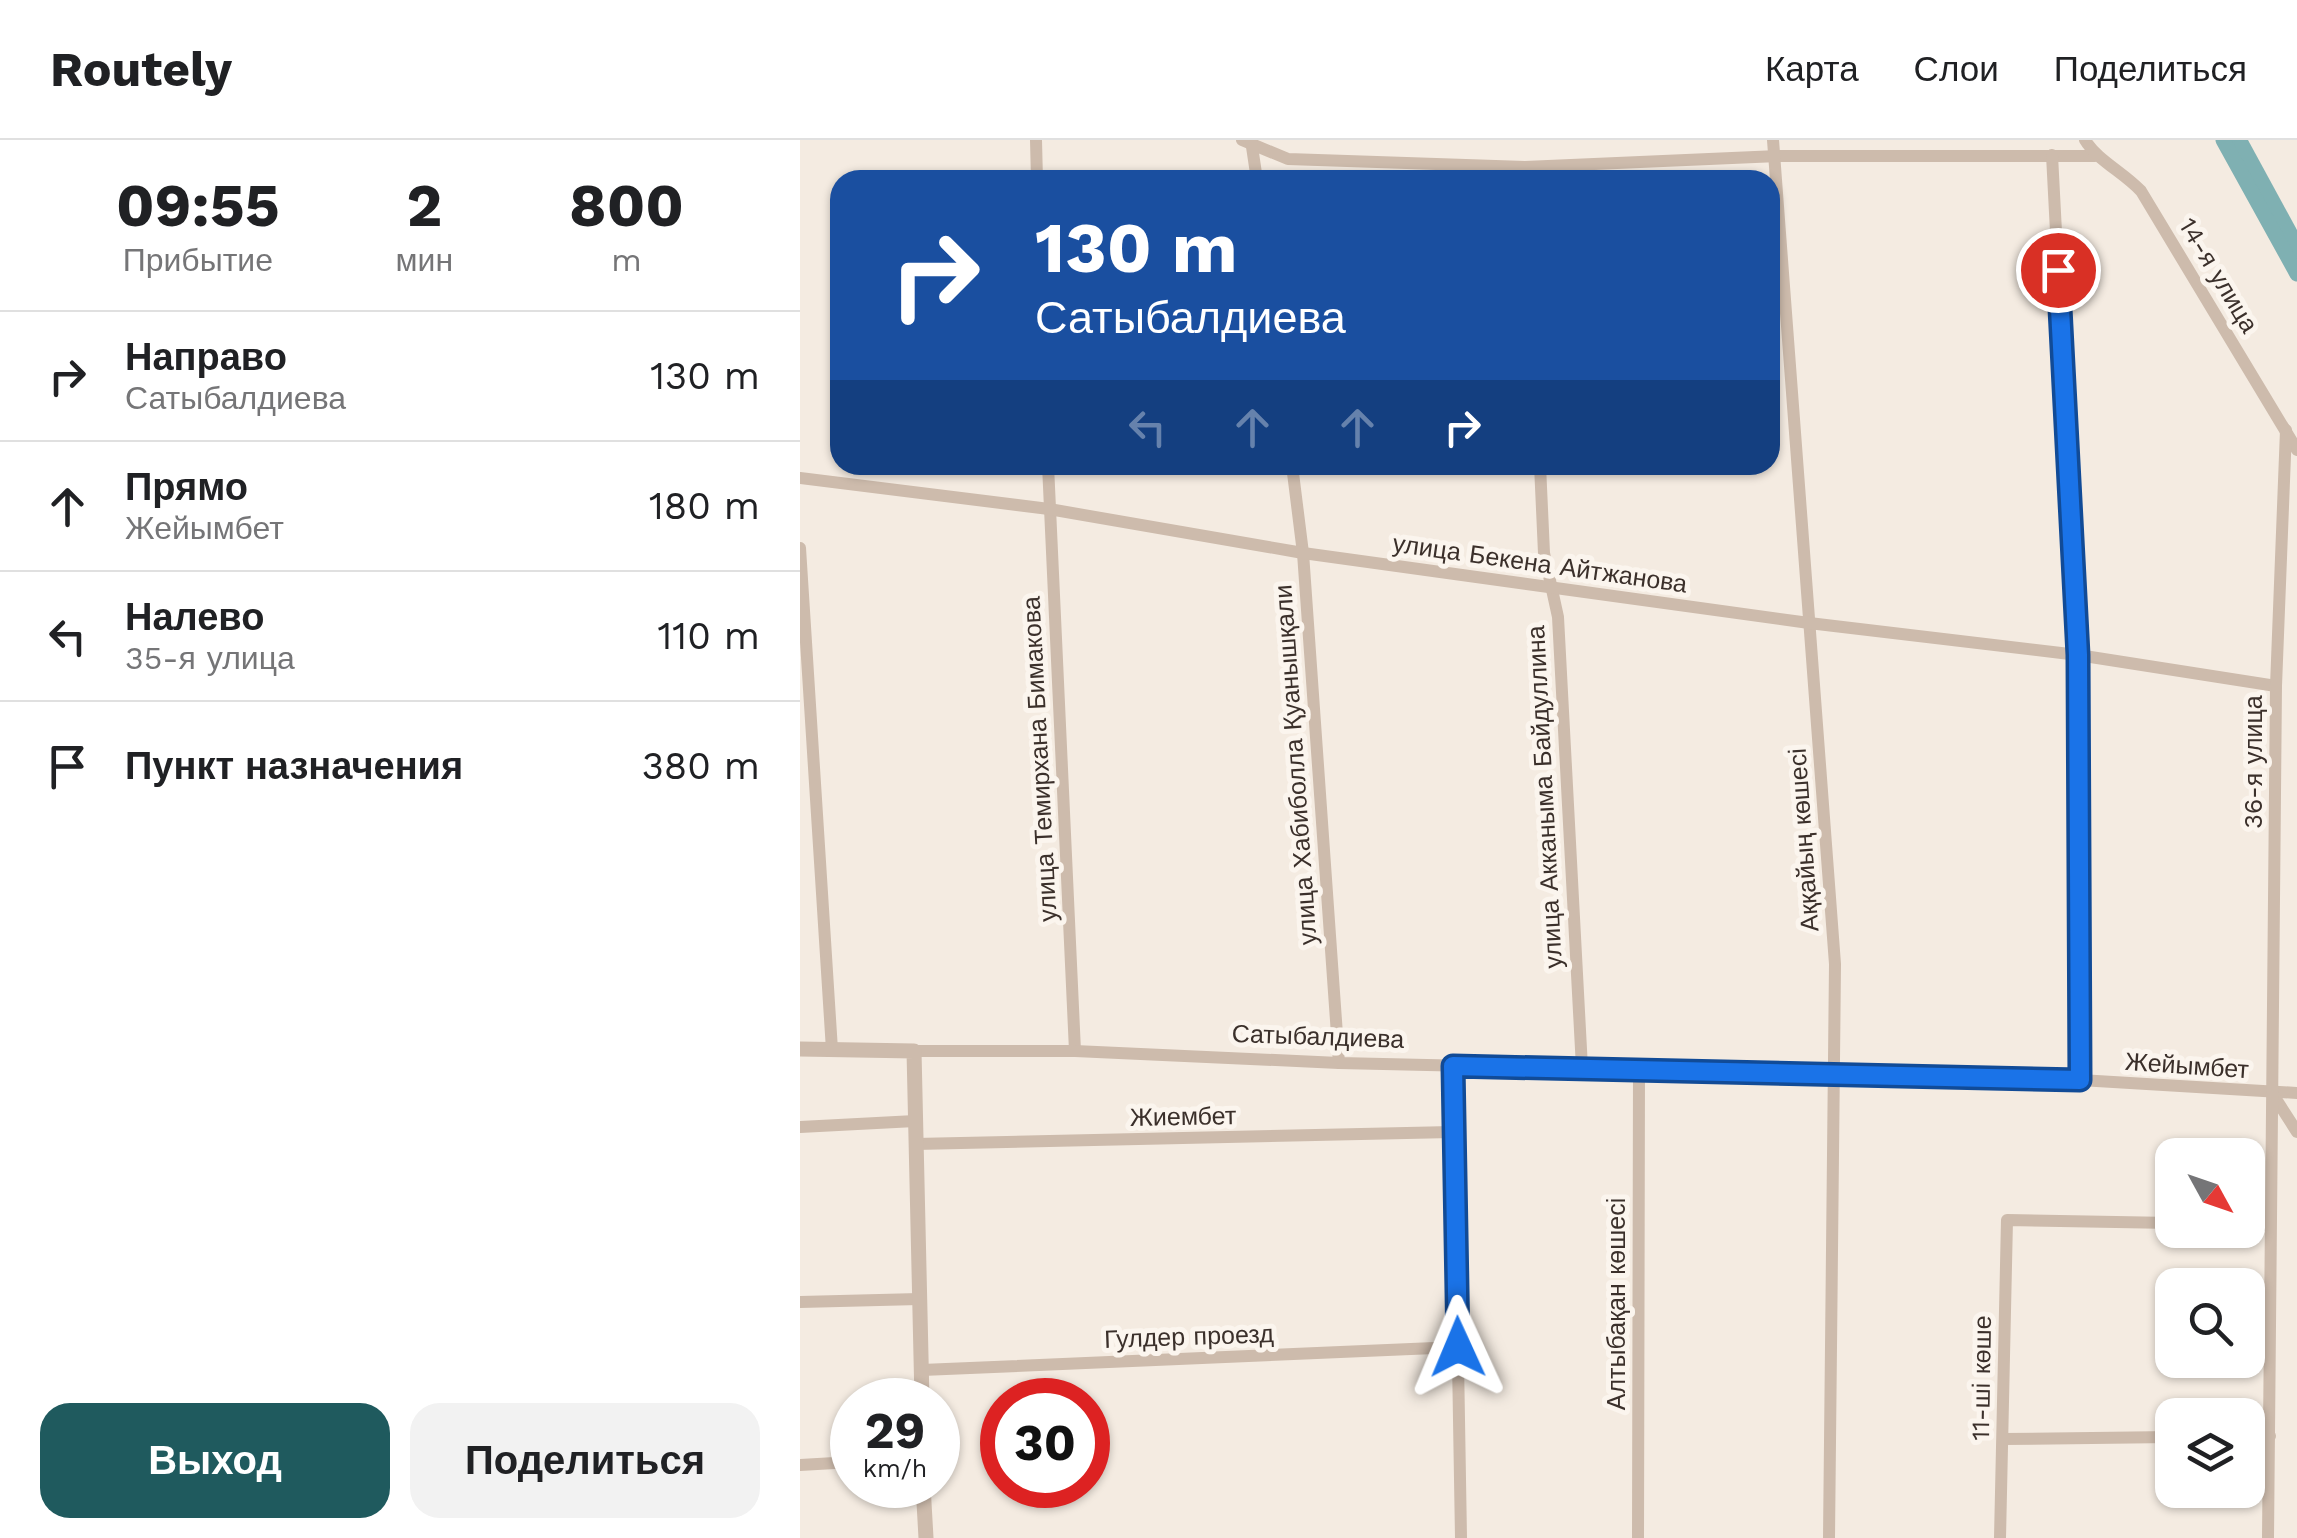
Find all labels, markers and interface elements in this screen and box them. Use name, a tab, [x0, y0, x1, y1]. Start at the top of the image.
text: Routely	[50, 41, 232, 98]
text: Карта	[1765, 48, 1859, 90]
text: Слои	[1914, 48, 1999, 90]
text: Поделиться	[2054, 48, 2247, 90]
text: 09:55	[116, 170, 280, 241]
text: 2	[406, 170, 442, 241]
text: 800	[569, 170, 684, 241]
text: 130 m	[1035, 207, 1238, 289]
icon: right	[870, 210, 1000, 340]
street label: 14-я улица	[2173, 213, 2264, 338]
pin	[2016, 228, 2101, 313]
text: Прибытие	[123, 241, 273, 279]
text: мин	[396, 241, 453, 279]
text: m	[611, 241, 642, 279]
icon: arrive	[2031, 243, 2086, 298]
text: Сатыбалдиева	[1035, 291, 1346, 344]
text: Направо	[125, 335, 287, 379]
icon: right	[40, 349, 95, 404]
text: 130 m	[650, 354, 760, 398]
text: Сатыбалдиева	[125, 379, 346, 417]
icon: left	[1120, 400, 1175, 455]
icon: ahead	[1225, 400, 1280, 455]
icon: ahead	[1330, 400, 1385, 455]
icon: right	[1435, 400, 1490, 455]
text: Прямо	[125, 465, 248, 509]
icon: ahead	[40, 479, 95, 534]
text: 180 m	[649, 484, 760, 528]
text: Жейымбет	[125, 509, 284, 547]
street label: улица Бекена Айтжанова	[1391, 528, 1689, 599]
street label: улица Хабиболла Қуанышқали	[1268, 584, 1323, 946]
text: Налево	[125, 595, 264, 639]
street label: улица Темирхана Бимакова	[1016, 596, 1063, 922]
icon: left	[40, 609, 95, 664]
text: 110 m	[658, 614, 760, 658]
street label: улица Акканыма Байдуллина	[1521, 625, 1568, 969]
text: 35-я улица	[125, 639, 295, 677]
street label: 36-я улица	[2239, 695, 2268, 829]
icon: arrive	[40, 739, 95, 794]
text: Пункт назначения	[125, 744, 463, 788]
text: 380 m	[642, 744, 760, 788]
street label: Аққайың көшесі	[1783, 747, 1824, 933]
street label: Сатыбалдиева	[1231, 1019, 1405, 1054]
street label: Жейымбет	[2124, 1047, 2250, 1084]
street label: Жиембет	[1130, 1101, 1237, 1132]
north arrow	[2155, 1138, 2265, 1248]
map controls	[2155, 1138, 2265, 1508]
street label: Алтыбақан көшесі	[1602, 1198, 1631, 1410]
button: search	[2155, 1268, 2265, 1378]
position arrow	[1406, 1295, 1510, 1399]
street label: 11-ші көше	[1966, 1315, 1997, 1441]
street label: Гулдер проезд	[1104, 1319, 1275, 1354]
speed limit sign: 30	[980, 1378, 1110, 1508]
button: layers	[2155, 1398, 2265, 1508]
text: 29	[865, 1401, 925, 1460]
button: Выход	[40, 1403, 390, 1518]
button: Поделиться	[410, 1403, 760, 1518]
text: km/h	[863, 1454, 927, 1483]

